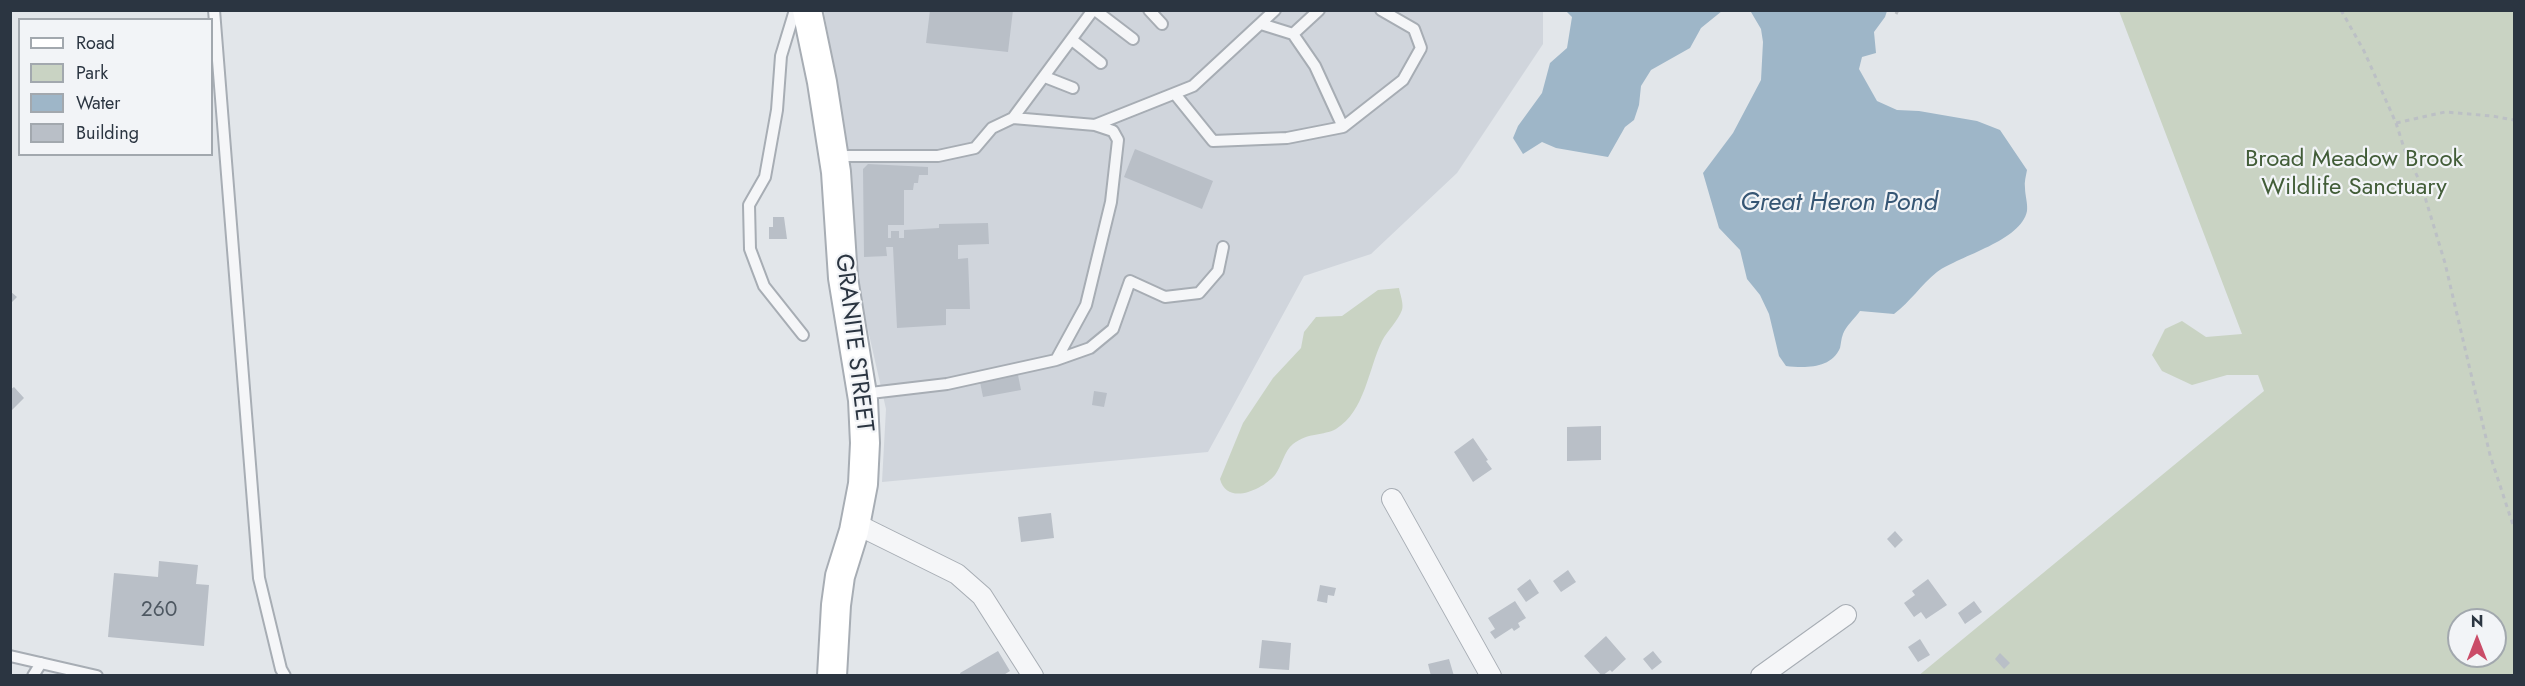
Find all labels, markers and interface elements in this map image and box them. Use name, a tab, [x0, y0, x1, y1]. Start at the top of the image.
legend	[18, 18, 213, 156]
text: Road	[76, 30, 115, 56]
text: Park	[76, 60, 108, 86]
text: Water	[76, 90, 120, 116]
text: Building	[76, 120, 139, 146]
park label: Broad Meadow Brook Wildlife Sanctuary	[2245, 146, 2463, 202]
water label: Great Heron Pond	[1740, 188, 1938, 220]
street label: GRANITE STREET	[828, 252, 878, 434]
house number: 260	[141, 598, 177, 624]
north arrow	[2447, 608, 2507, 668]
text: N	[2471, 610, 2483, 633]

